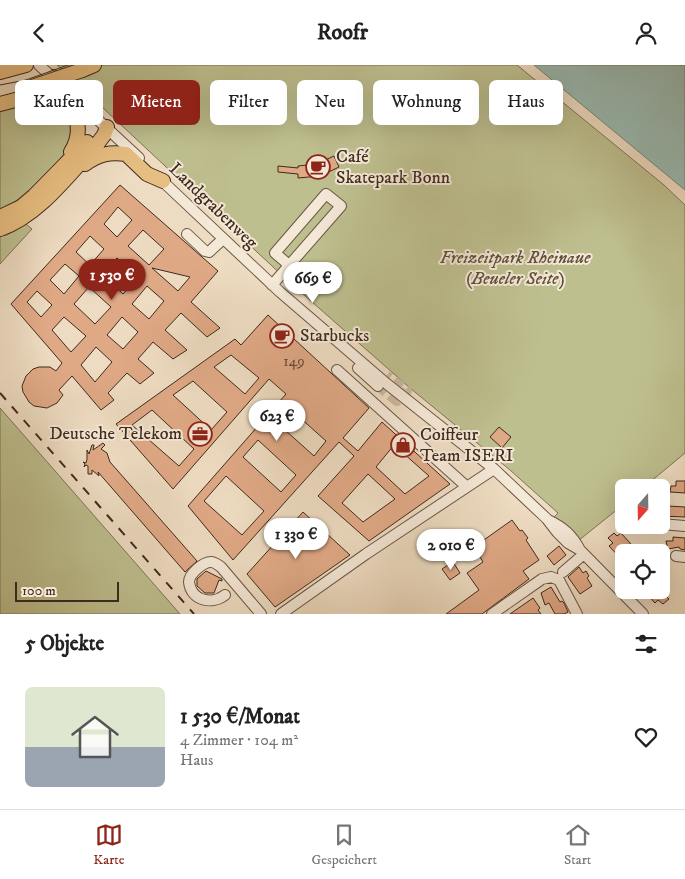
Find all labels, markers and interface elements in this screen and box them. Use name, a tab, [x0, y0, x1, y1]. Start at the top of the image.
icon: back	[25, 19, 53, 47]
text: Roofr	[317, 19, 368, 46]
icon: person	[632, 19, 660, 47]
chip: Kaufen	[15, 80, 103, 125]
chip: Mieten	[113, 80, 200, 125]
chip: Filter	[210, 80, 287, 125]
chip: Neu	[297, 80, 363, 125]
chip: Wohnung	[373, 80, 479, 125]
chip: Haus	[489, 80, 563, 125]
place label: Café Skatepark Bonn	[336, 146, 451, 189]
cafe icon: Café Skatepark Bonn	[305, 154, 331, 180]
street label: Landgrabenweg	[164, 158, 262, 254]
park label: Freizeitpark Rheinaue (Beueler Seite)	[440, 247, 591, 290]
pin: 1 530 €	[66, 259, 158, 301]
pin: 669 €	[278, 261, 348, 304]
text: 1 530 €	[90, 265, 134, 285]
text: 669 €	[294, 268, 332, 288]
cafe icon: Starbucks	[269, 323, 295, 349]
place label: Starbucks	[300, 325, 369, 347]
house number: 149	[283, 352, 305, 371]
pin: 623 €	[242, 399, 312, 442]
text: 623 €	[260, 406, 294, 426]
office icon: Deutsche Telekom	[187, 421, 213, 447]
place label: Deutsche Telekom	[49, 423, 182, 445]
place label: Coiffeur Team ISERI	[420, 424, 513, 467]
shop icon: Coiffeur Team ISERI	[390, 432, 416, 458]
north arrow	[615, 479, 670, 534]
map controls	[615, 479, 670, 599]
pin: 1 330 €	[250, 517, 342, 560]
text: 1 330 €	[275, 524, 317, 544]
pin: 2 010 €	[405, 529, 497, 571]
text: 2 010 €	[427, 535, 475, 555]
button: locate	[615, 544, 670, 599]
scale bar	[15, 579, 119, 602]
text: 100 m	[22, 582, 56, 600]
icon: filters	[632, 630, 660, 658]
text: 5 Objekte	[25, 631, 104, 657]
text: 1 530 €/Monat	[180, 704, 300, 730]
icon: home	[65, 707, 125, 767]
icon: heart	[632, 723, 660, 751]
text: 4 Zimmer · 104 m²	[180, 730, 298, 750]
text: Haus	[180, 750, 213, 770]
tab: Karte	[93, 821, 125, 869]
tab: Gespeichert	[311, 821, 377, 869]
tab: Start	[564, 821, 592, 869]

